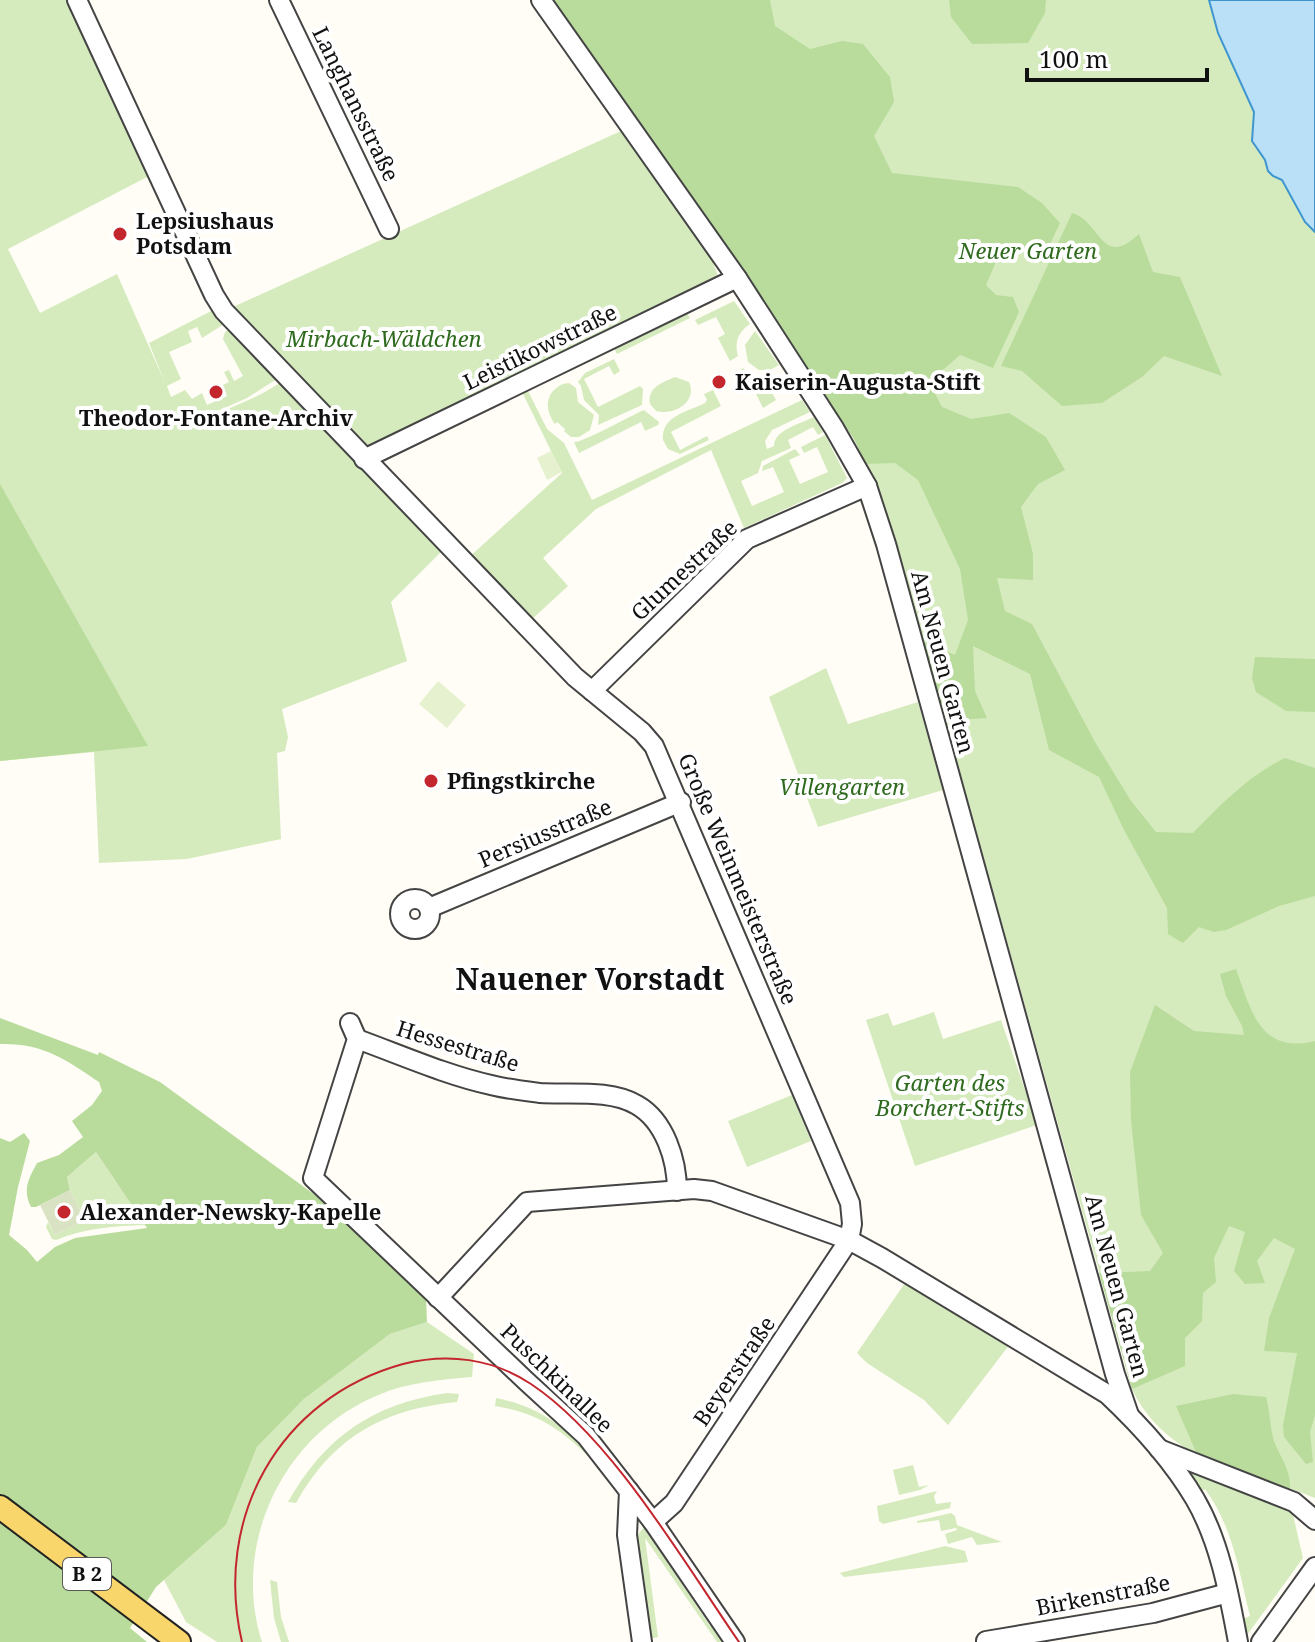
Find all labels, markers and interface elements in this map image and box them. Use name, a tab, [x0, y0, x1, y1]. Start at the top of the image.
street label: Langhansstraße	[306, 21, 407, 186]
scale bar	[1027, 32, 1207, 82]
text: 100 m	[1039, 42, 1108, 75]
place label: Lepsiushaus Potsdam	[136, 205, 274, 260]
marker: Lepsiushaus Potsdam	[111, 225, 129, 243]
park label: Neuer Garten	[958, 235, 1097, 265]
street label: Leistikowstraße	[458, 296, 621, 396]
park label: Mirbach-Wäldchen	[285, 323, 482, 353]
place label: Kaiserin-Augusta-Stift	[735, 366, 981, 396]
marker: Kaiserin-Augusta-Stift	[710, 373, 728, 391]
marker: Theodor-Fontane-Archiv	[207, 383, 225, 401]
place label: Theodor-Fontane-Archiv	[79, 402, 354, 432]
street label: Glumestraße	[624, 512, 743, 626]
street label: Am Neuen Garten	[905, 567, 983, 757]
street label: Große Weinmeisterstraße	[672, 748, 806, 1009]
place label: Pfingstkirche	[447, 765, 595, 795]
park label: Villengarten	[779, 771, 905, 801]
marker: Pfingstkirche	[422, 772, 440, 790]
street label: Persiusstraße	[473, 790, 616, 874]
district label: Nauener Vorstadt	[456, 958, 724, 999]
street label: Hessestraße	[393, 1012, 523, 1078]
park label: Garten des Borchert-Stifts	[875, 1067, 1024, 1122]
street label: Am Neuen Garten	[1079, 1191, 1157, 1381]
place label: Alexander-Newsky-Kapelle	[80, 1196, 381, 1226]
marker: Alexander-Newsky-Kapelle	[55, 1203, 73, 1221]
street label: Beyerstraße	[685, 1310, 781, 1431]
street label: Puschkinallee	[495, 1316, 620, 1439]
road number: B 2	[63, 1558, 111, 1590]
street label: Birkenstraße	[1033, 1566, 1173, 1622]

